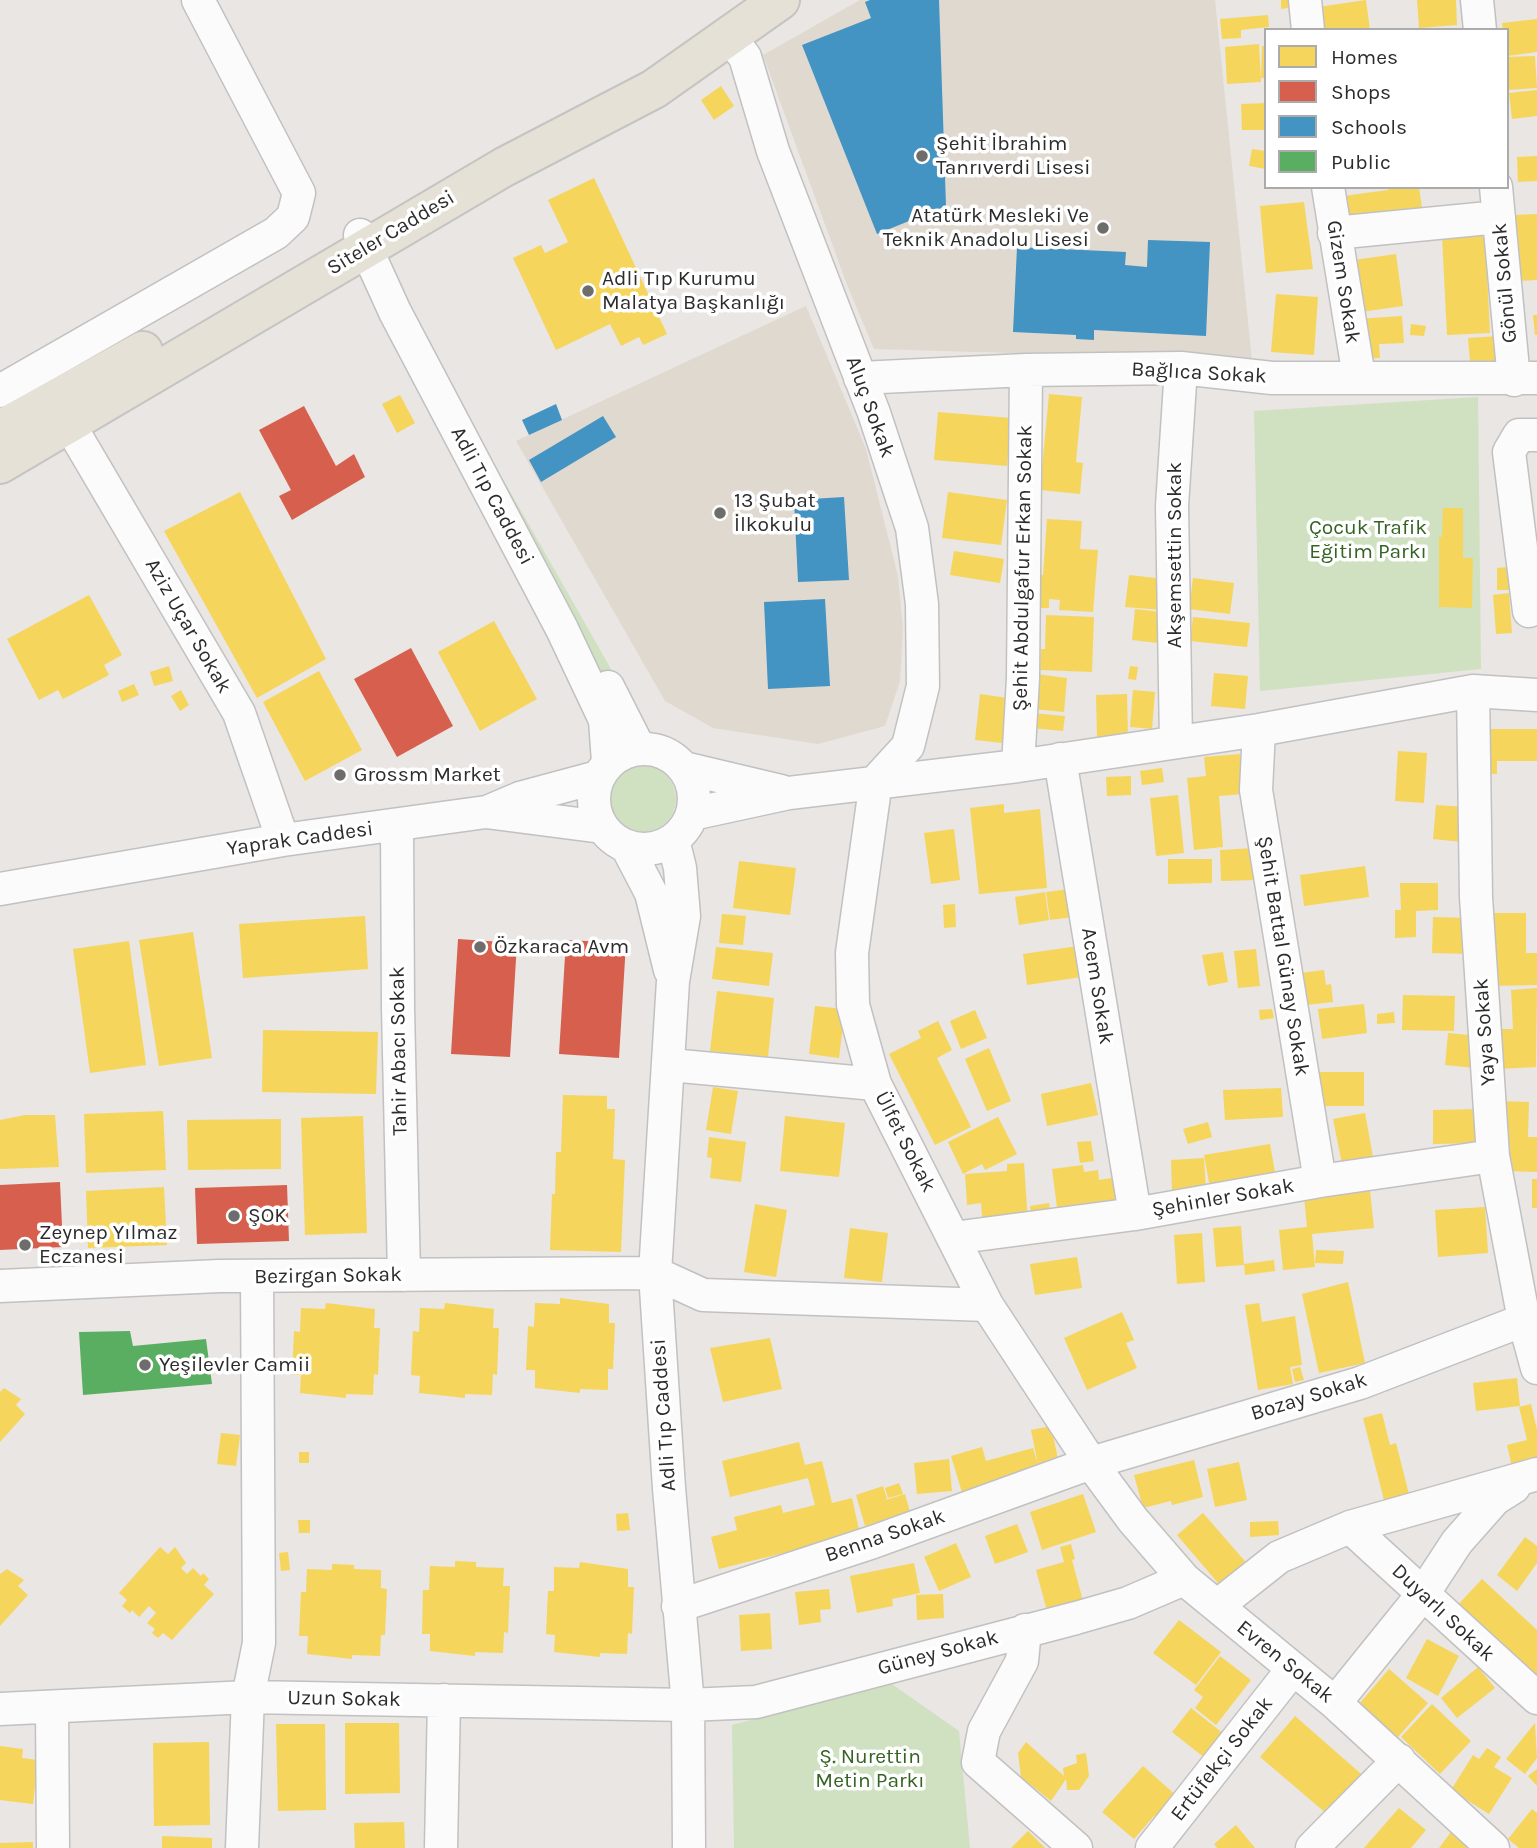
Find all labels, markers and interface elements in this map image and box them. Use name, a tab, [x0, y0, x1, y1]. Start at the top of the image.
legend	[1264, 28, 1509, 189]
text: Homes	[1331, 45, 1398, 69]
text: Shops	[1331, 80, 1391, 104]
text: Schools	[1331, 115, 1407, 139]
place label: Şehit İbrahim Tanrıverdi Lisesi	[936, 131, 1091, 181]
marker: Şehit İbrahim Tanrıverdi Lisesi	[914, 148, 930, 164]
text: Public	[1331, 150, 1391, 174]
street label: Siteler Caddesi	[323, 185, 459, 281]
place label: Atatürk Mesleki Ve Teknik Anadolu Lisesi	[883, 203, 1089, 253]
street label: Gizem Sokak	[1321, 219, 1365, 345]
marker: Atatürk Mesleki Ve Teknik Anadolu Lisesi	[1095, 220, 1111, 236]
street label: Gönül Sokak	[1487, 222, 1523, 344]
place label: Adli Tıp Kurumu Malatya Başkanlığı	[602, 266, 785, 316]
marker: Adli Tıp Kurumu Malatya Başkanlığı	[580, 283, 596, 299]
street label: Aluç Sokak	[840, 353, 900, 461]
street label: Bağlıca Sokak	[1131, 357, 1267, 389]
street label: Adli Tıp Caddesi	[445, 423, 539, 569]
street label: Şehit Abdulgafur Erkan Sokak	[1008, 425, 1038, 711]
street label: Akşemsettin Sokak	[1162, 462, 1188, 648]
place label: 13 Şubat İlkokulu	[734, 488, 816, 538]
marker: 13 Şubat İlkokulu	[712, 505, 728, 521]
park label: Çocuk Trafik Eğitim Parkı	[1309, 515, 1427, 565]
street label: Aziz Uçar Sokak	[139, 554, 237, 698]
place label: Grossm Market	[354, 762, 501, 788]
marker: Grossm Market	[332, 767, 348, 783]
street label: Yaprak Caddesi	[225, 816, 375, 862]
street label: Şehit Battal Günay Sokak	[1252, 834, 1314, 1078]
street label: Acem Sokak	[1075, 926, 1119, 1046]
place label: Özkaraca Avm	[494, 934, 629, 960]
marker: Özkaraca Avm	[472, 939, 488, 955]
street label: Tahir Abacı Sokak	[385, 966, 413, 1136]
street label: Yaya Sokak	[1469, 977, 1501, 1087]
street label: Ülfet Sokak	[869, 1087, 941, 1197]
street label: Şehinler Sokak	[1150, 1173, 1296, 1223]
place label: ŞOK	[248, 1203, 287, 1229]
marker: ŞOK	[226, 1208, 242, 1224]
place label: Zeynep Yılmaz Eczanesi	[39, 1220, 178, 1270]
marker: Zeynep Yılmaz Eczanesi	[17, 1237, 33, 1253]
street label: Bezirgan Sokak	[254, 1262, 402, 1290]
street label: Adli Tıp Caddesi	[646, 1338, 682, 1492]
place label: Yeşilevler Camii	[159, 1352, 310, 1378]
marker: Yeşilevler Camii	[137, 1357, 153, 1373]
street label: Bozay Sokak	[1248, 1367, 1370, 1427]
street label: Benna Sokak	[822, 1504, 948, 1568]
street label: Duyarlı Sokak	[1386, 1559, 1500, 1667]
street label: Evren Sokak	[1231, 1615, 1339, 1709]
street label: Güney Sokak	[875, 1625, 1001, 1681]
street label: Uzun Sokak	[287, 1685, 401, 1713]
street label: Ertüfekçi Sokak	[1165, 1692, 1279, 1826]
park label: Ş. Nurettin Metin Parkı	[815, 1744, 925, 1794]

